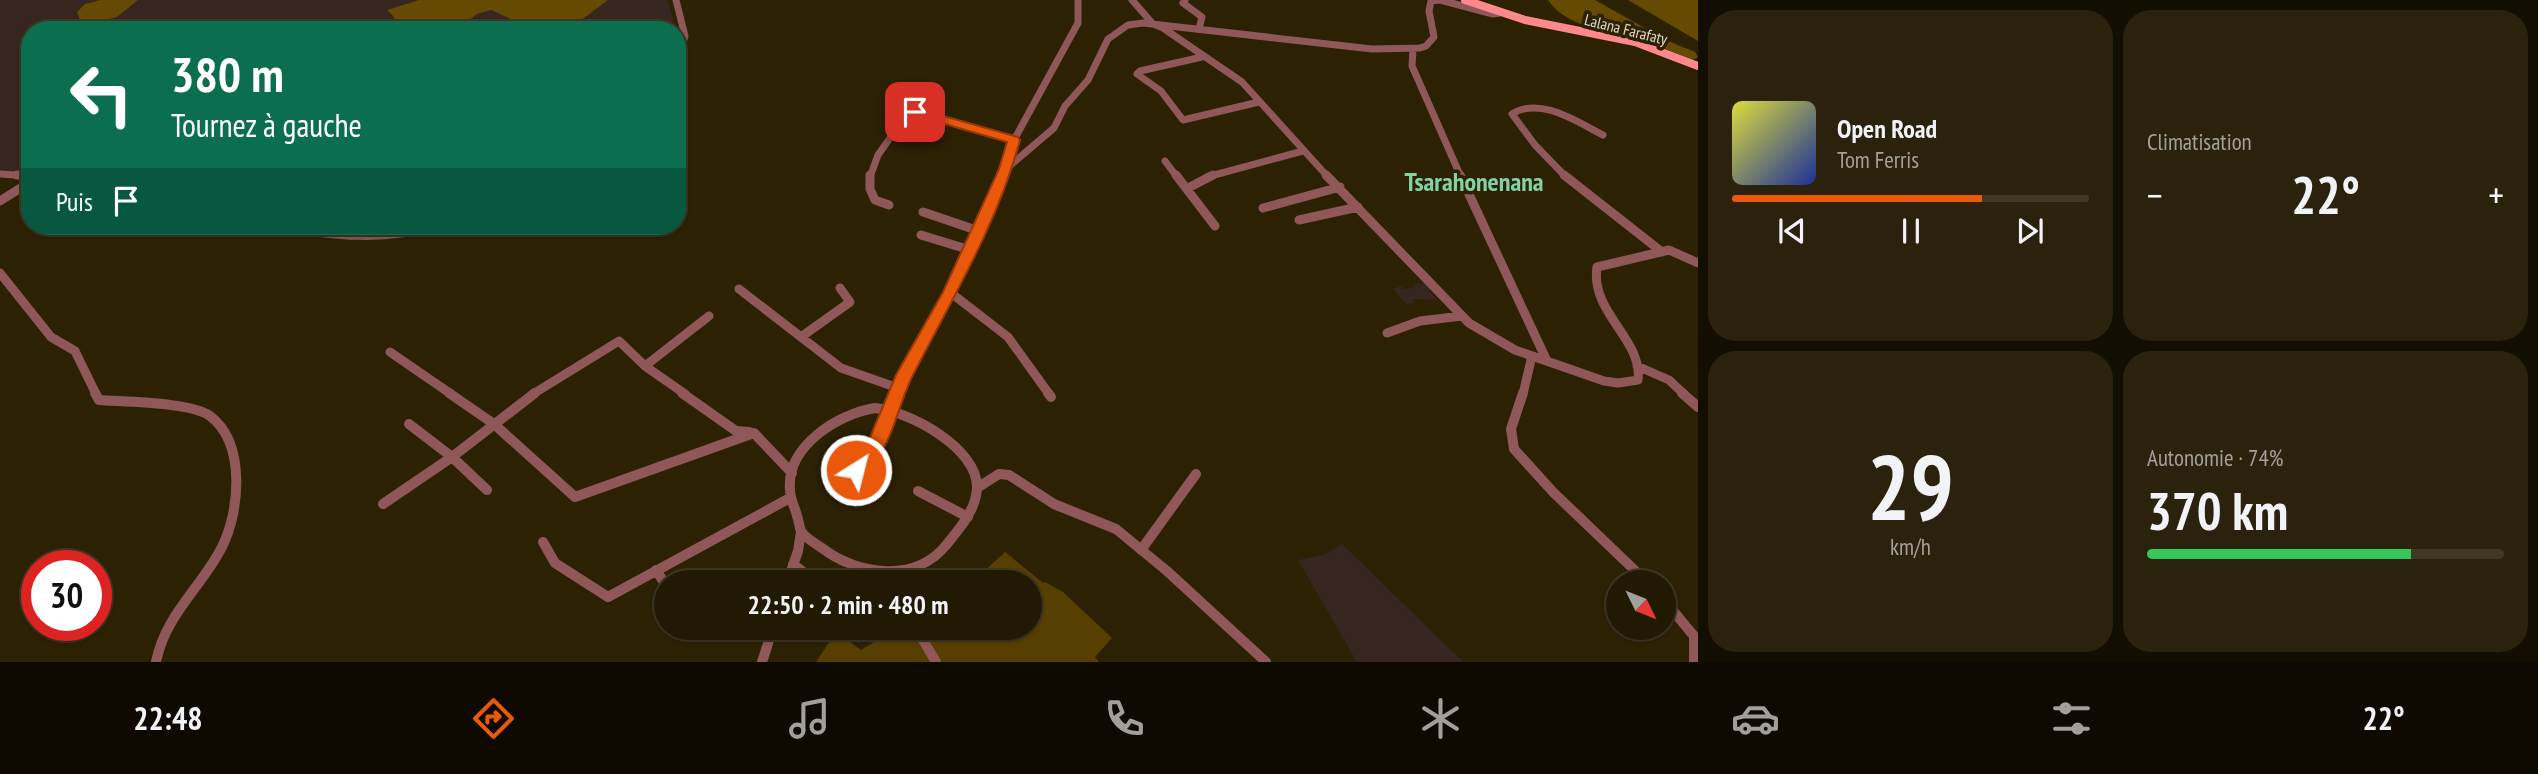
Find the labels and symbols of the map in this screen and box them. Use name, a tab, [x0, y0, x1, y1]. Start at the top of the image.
street label: Lalana Farafaty	[1583, 9, 1669, 49]
pin	[885, 82, 945, 142]
district label: Tsarahonenana	[1404, 165, 1544, 198]
position arrow	[819, 433, 893, 507]
speed limit sign: 30	[21, 550, 112, 641]
north arrow	[1606, 570, 1676, 640]

